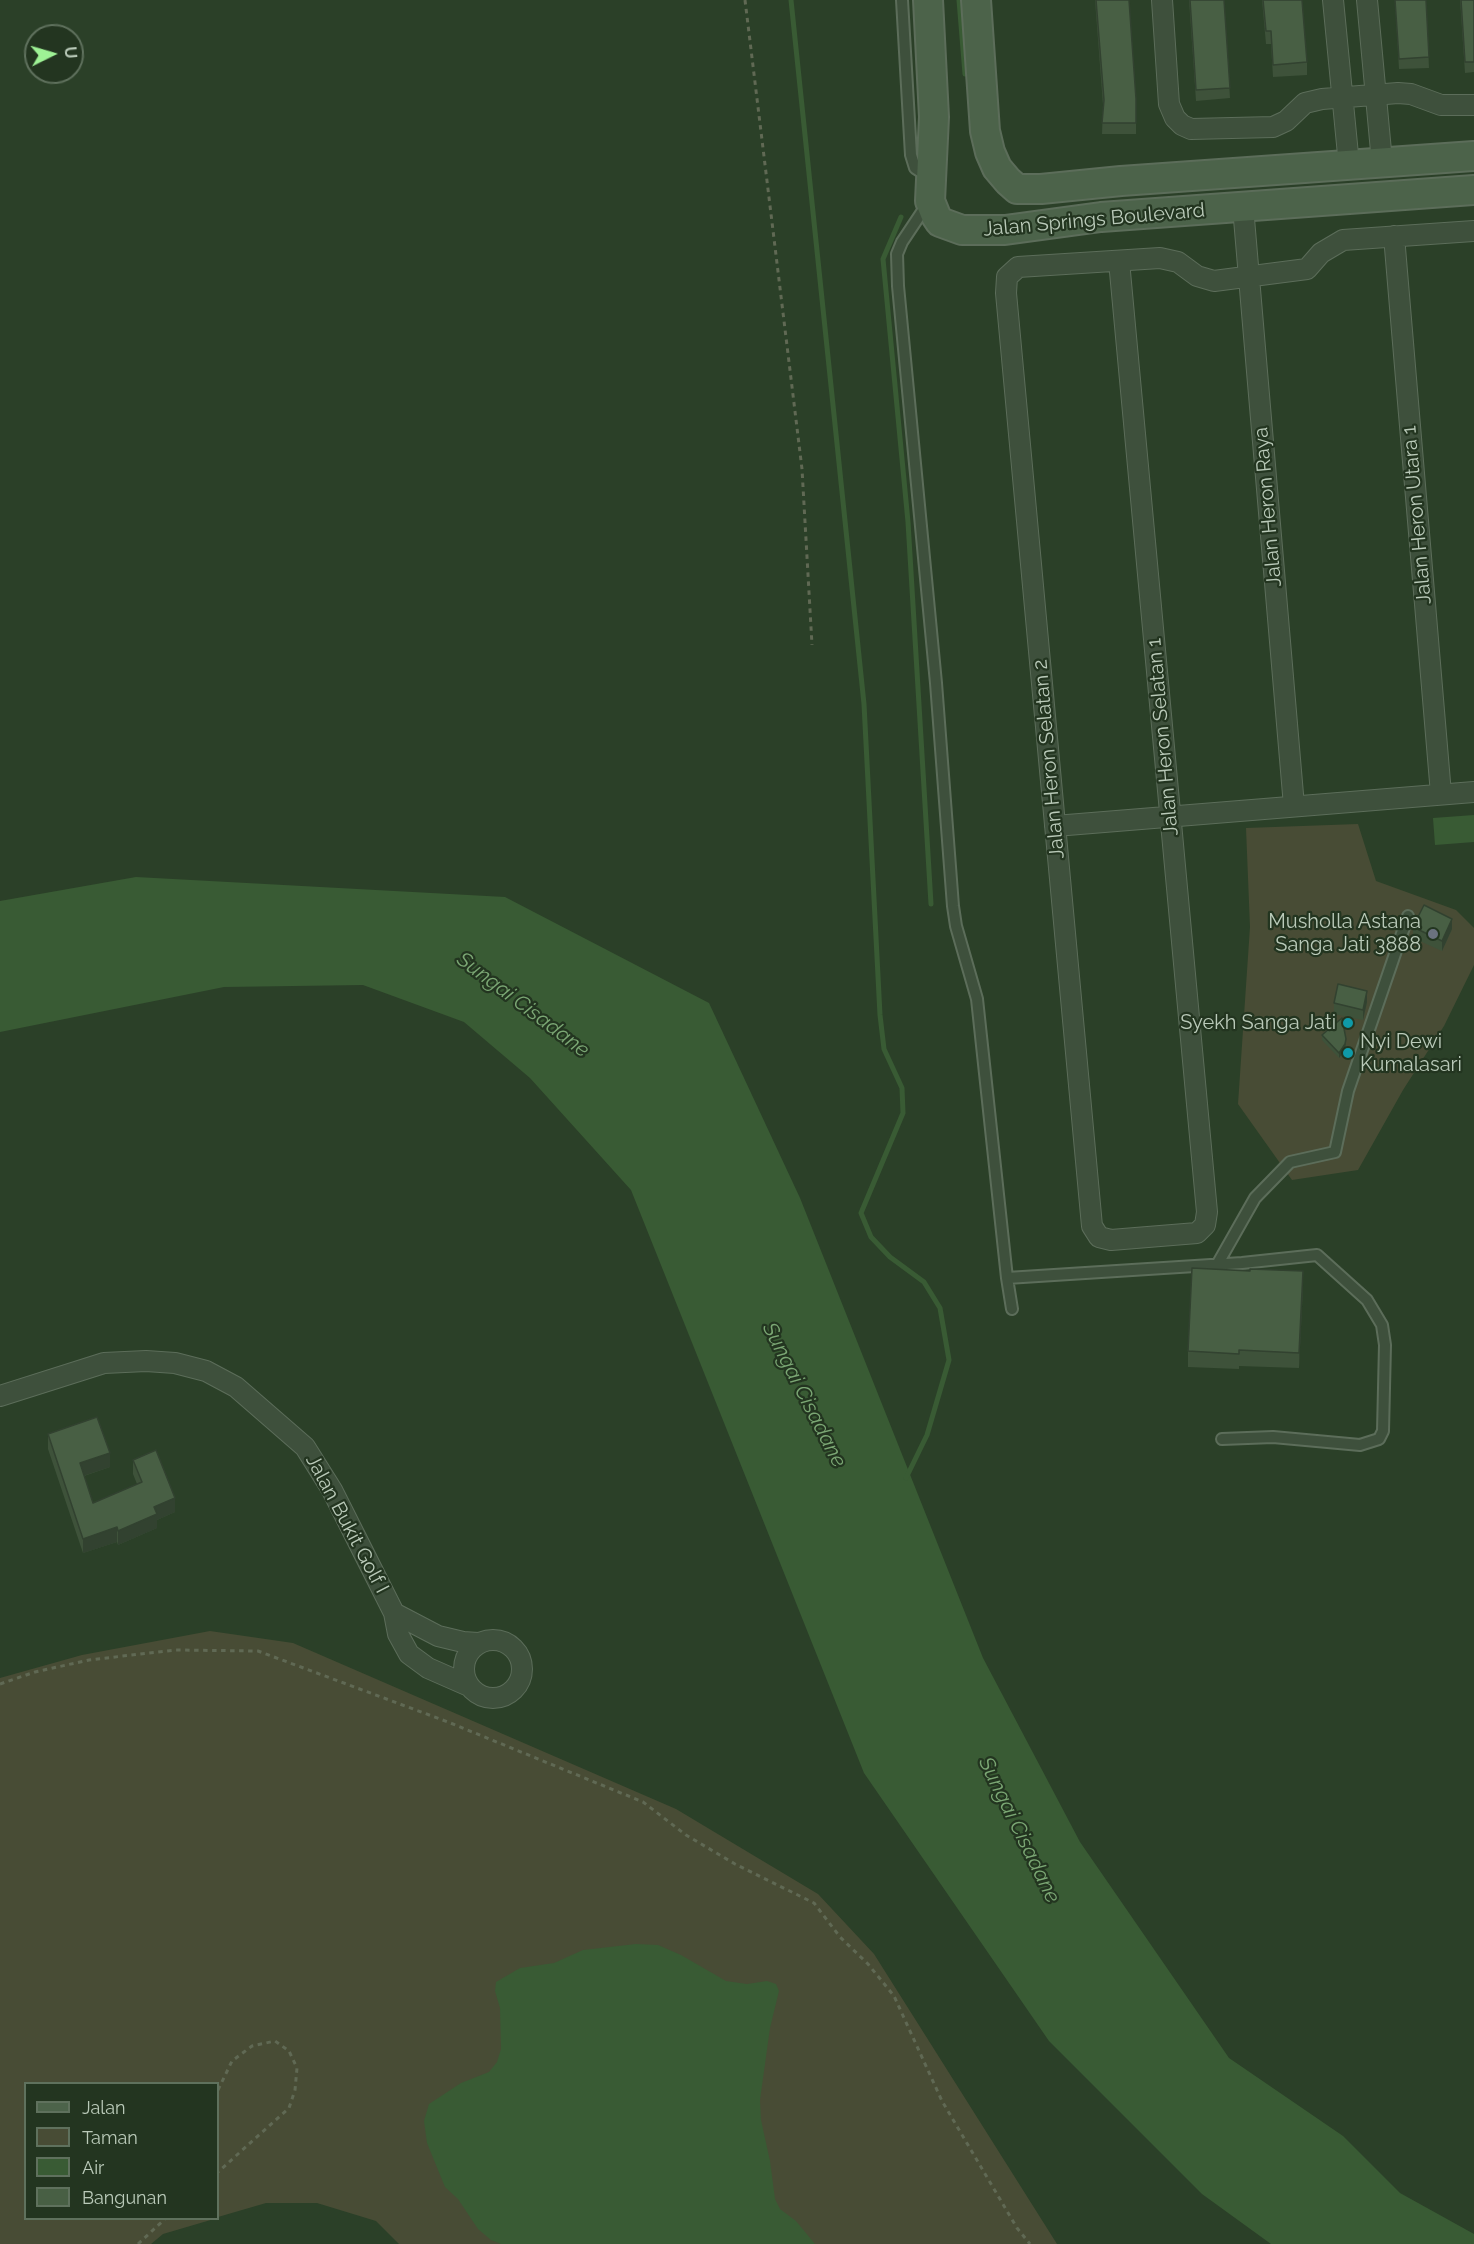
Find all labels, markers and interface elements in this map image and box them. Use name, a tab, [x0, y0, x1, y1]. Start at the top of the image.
north arrow	[24, 24, 84, 84]
text: U	[60, 46, 80, 59]
street label: Jalan Springs Boulevard	[982, 198, 1206, 242]
street label: Jalan Heron Utara 1	[1397, 425, 1437, 605]
street label: Jalan Heron Raya	[1249, 426, 1287, 588]
street label: Jalan Heron Selatan 1	[1142, 637, 1184, 837]
street label: Jalan Heron Selatan 2	[1028, 658, 1070, 860]
place label: Musholla Astana Sanga Jati 3888	[1268, 910, 1421, 957]
marker: Musholla Astana Sanga Jati 3888	[1426, 927, 1440, 941]
water label: Sungai Cisadane	[452, 947, 594, 1063]
place label: Syekh Sanga Jati	[1180, 1011, 1336, 1035]
marker: Syekh Sanga Jati	[1341, 1016, 1355, 1030]
place label: Nyi Dewi Kumalasari	[1360, 1030, 1462, 1077]
marker: Nyi Dewi Kumalasari	[1341, 1046, 1355, 1060]
water label: Sungai Cisadane	[757, 1318, 851, 1472]
street label: Jalan Bukit Golf I	[300, 1450, 394, 1598]
water label: Sungai Cisadane	[973, 1753, 1065, 1907]
legend	[24, 2082, 219, 2220]
text: Jalan	[82, 2097, 126, 2118]
text: Taman	[82, 2127, 138, 2148]
text: Air	[82, 2157, 104, 2178]
text: Bangunan	[82, 2187, 167, 2208]

